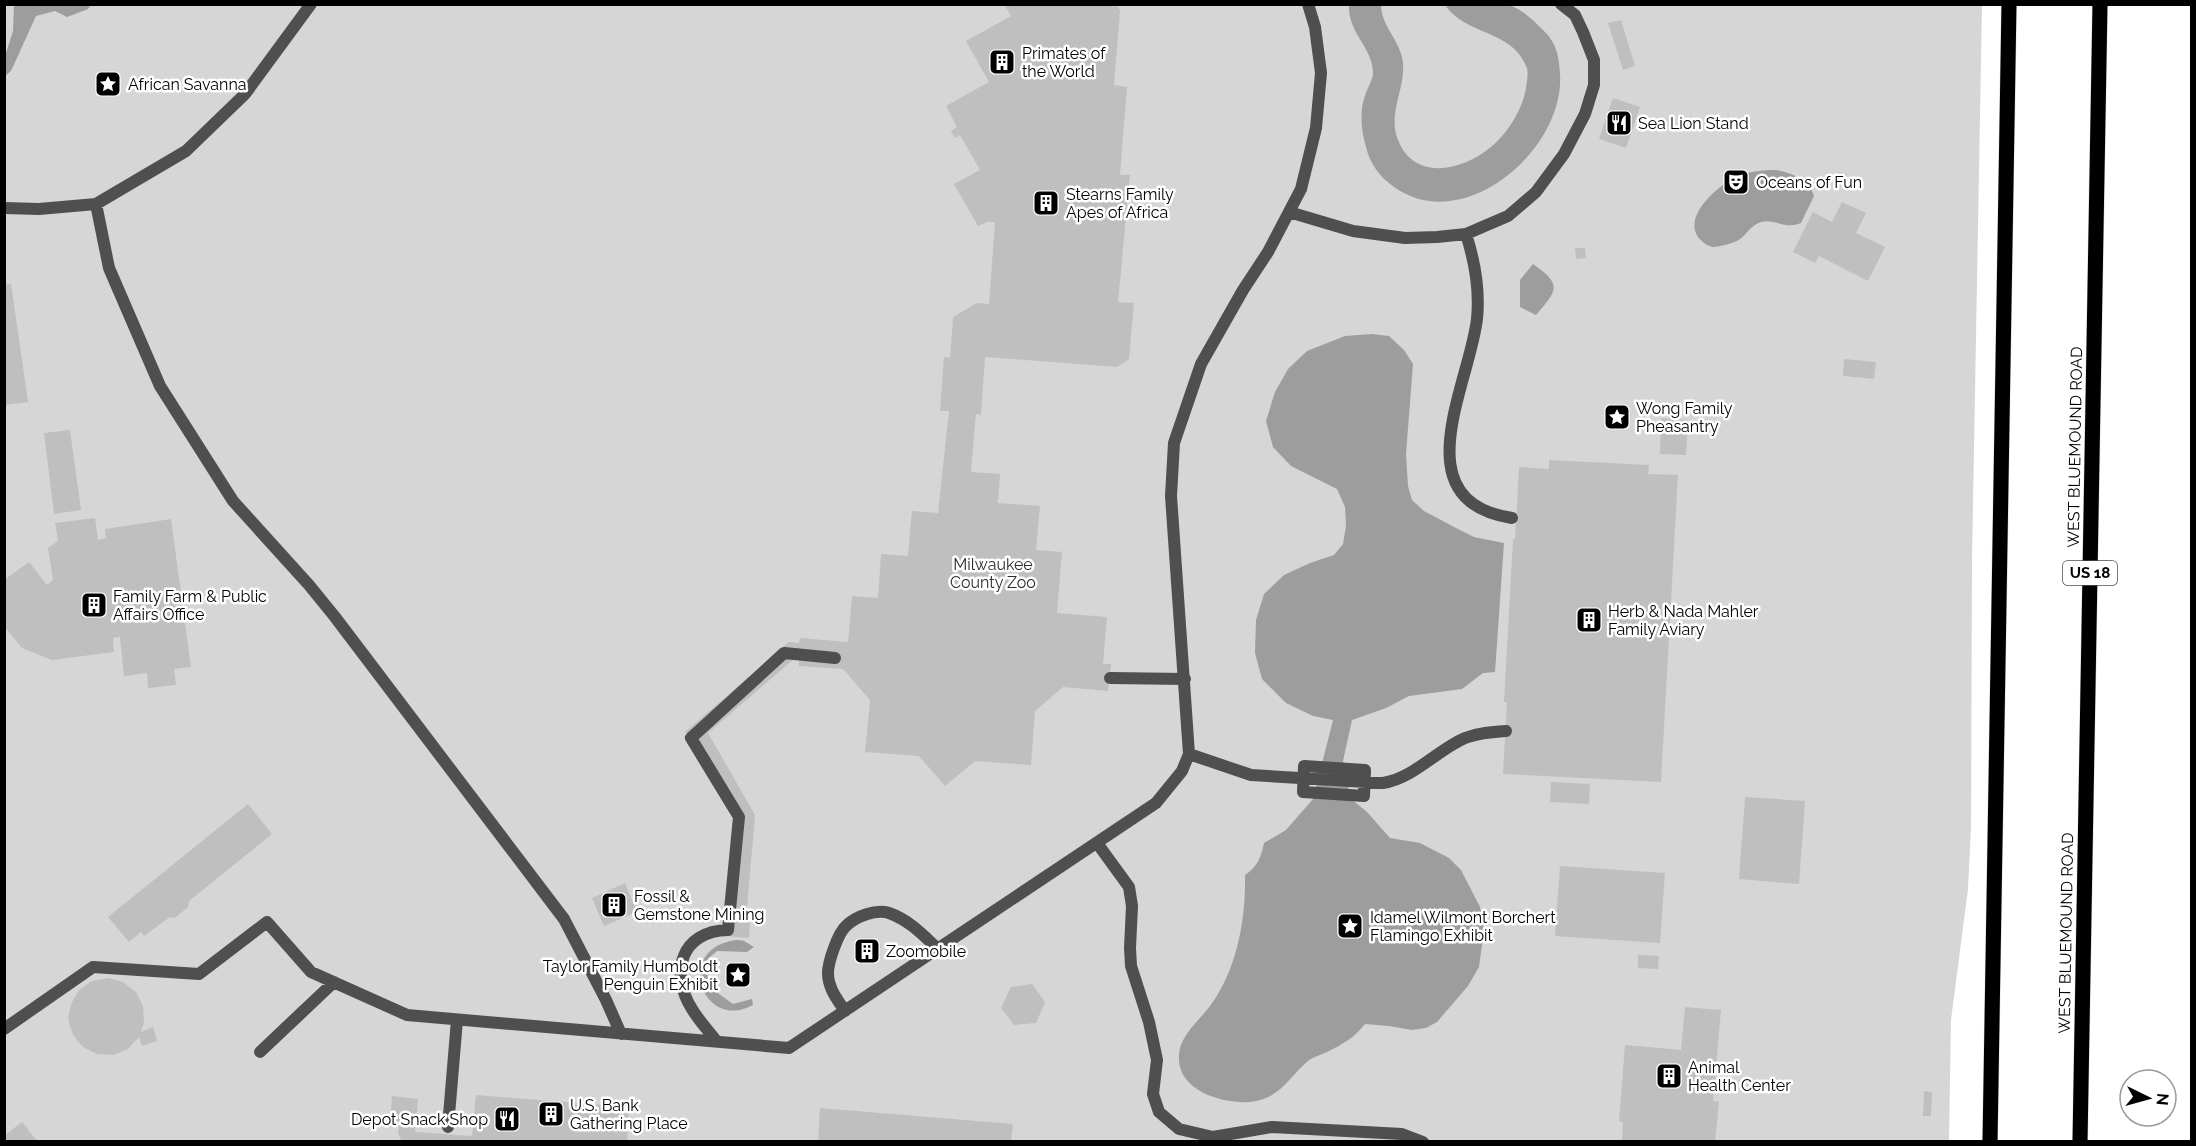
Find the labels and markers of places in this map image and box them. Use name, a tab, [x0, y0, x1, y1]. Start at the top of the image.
place label: Primates of the World	[1022, 44, 1106, 81]
building icon: Primates of the World	[987, 47, 1017, 77]
place icon: African Savanna	[93, 69, 123, 99]
place label: African Savanna	[128, 75, 246, 94]
restaurant icon: Sea Lion Stand	[1604, 108, 1634, 138]
place label: Sea Lion Stand	[1638, 114, 1749, 133]
theatre icon: Oceans of Fun	[1721, 167, 1751, 197]
place label: Oceans of Fun	[1756, 173, 1862, 192]
place label: Stearns Family Apes of Africa	[1066, 185, 1174, 222]
building icon: Stearns Family Apes of Africa	[1031, 188, 1061, 218]
place label: Wong Family Pheasantry	[1636, 399, 1733, 436]
place icon: Wong Family Pheasantry	[1602, 402, 1632, 432]
place label: Family Farm & Public Affairs Office	[113, 587, 267, 624]
building icon: Family Farm & Public Affairs Office	[79, 590, 109, 620]
place label: Herb & Nada Mahler Family Aviary	[1608, 602, 1759, 639]
building icon: Herb & Nada Mahler Family Aviary	[1574, 605, 1604, 635]
place label: Fossil & Gemstone Mining	[634, 887, 764, 924]
building icon: Fossil & Gemstone Mining	[599, 890, 629, 920]
place label: Idamel Wilmont Borchert Flamingo Exhibit	[1370, 908, 1556, 945]
place icon: Idamel Wilmont Borchert Flamingo Exhibit	[1335, 911, 1365, 941]
building icon: Zoomobile	[852, 936, 882, 966]
place label: Zoomobile	[886, 942, 966, 961]
place label: Taylor Family Humboldt Penguin Exhibit	[543, 957, 719, 994]
place icon: Taylor Family Humboldt Penguin Exhibit	[723, 960, 753, 990]
place label: Animal Health Center	[1688, 1058, 1791, 1095]
building icon: Animal Health Center	[1654, 1061, 1684, 1091]
place label: U.S. Bank Gathering Place	[570, 1096, 688, 1133]
building icon: U.S. Bank Gathering Place	[536, 1099, 566, 1129]
restaurant icon: Depot Snack Shop	[492, 1104, 522, 1134]
place label: Depot Snack Shop	[351, 1110, 488, 1129]

